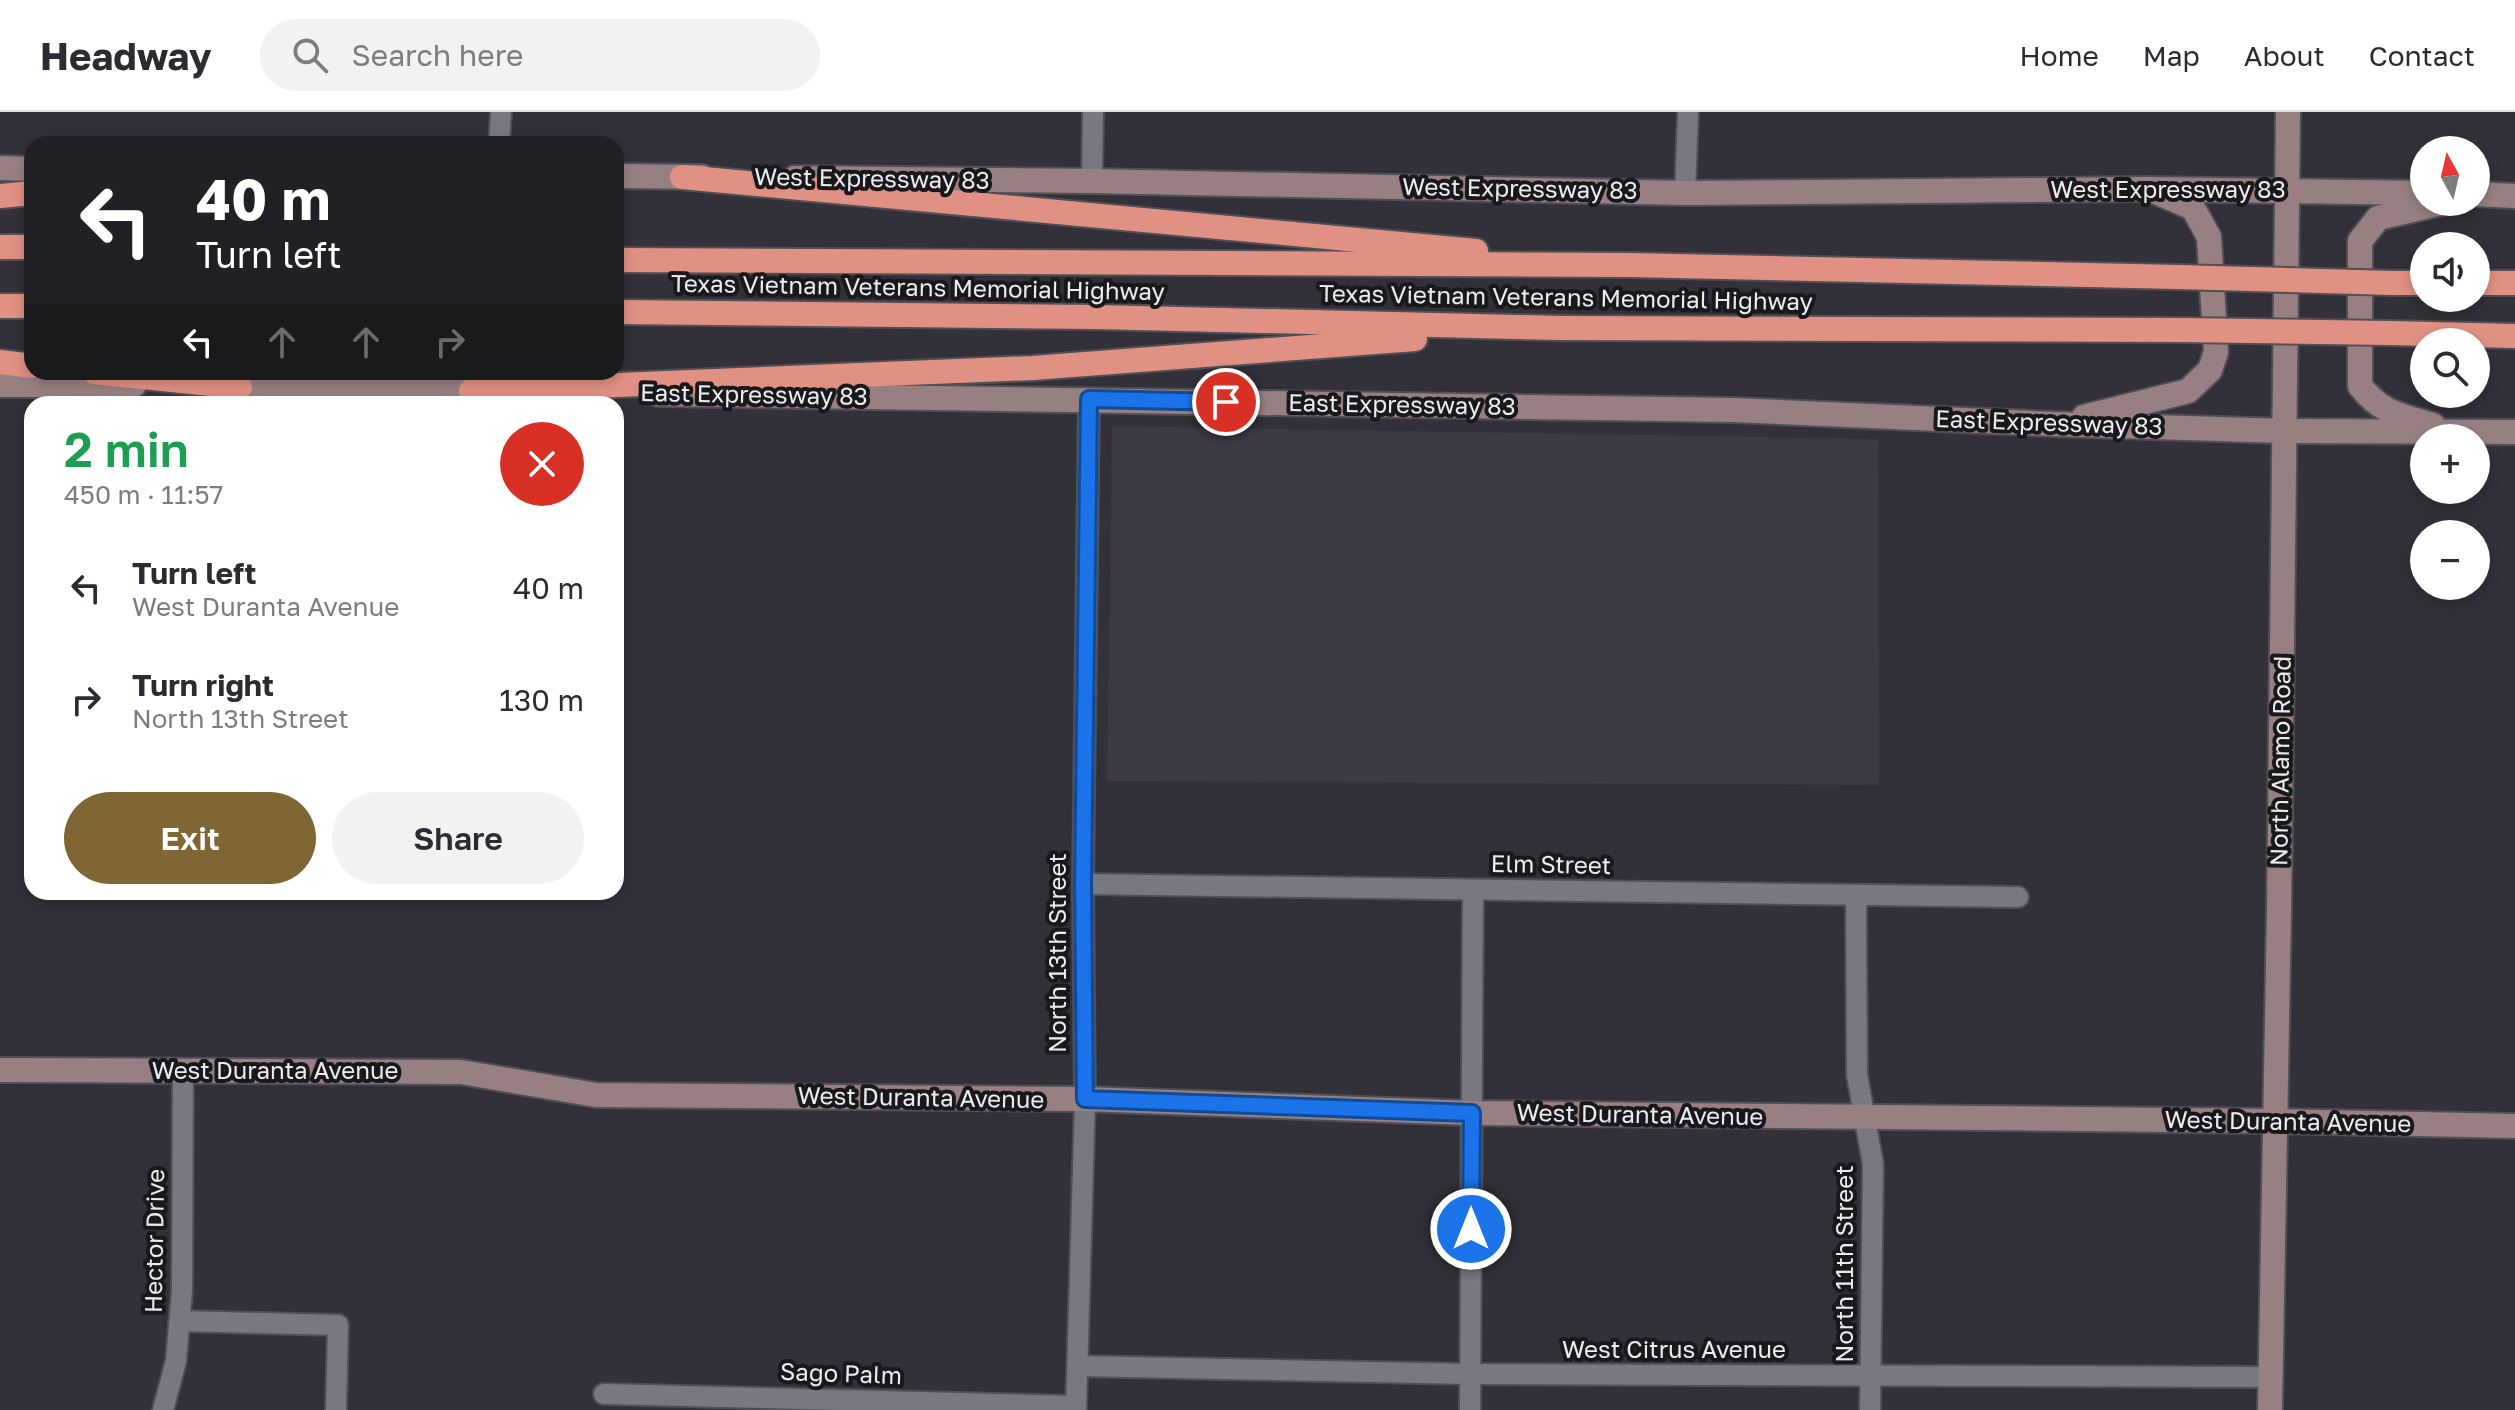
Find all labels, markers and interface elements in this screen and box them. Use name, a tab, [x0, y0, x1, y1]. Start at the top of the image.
search box	[260, 19, 820, 91]
text: Headway	[40, 33, 212, 78]
icon: search	[288, 33, 332, 77]
text: Search here	[352, 37, 523, 73]
text: Home	[2020, 39, 2099, 72]
text: Map	[2143, 39, 2200, 72]
text: About	[2244, 39, 2325, 72]
text: Contact	[2369, 39, 2475, 72]
north arrow	[2410, 136, 2490, 216]
map controls	[2410, 136, 2490, 600]
street label: West Expressway 83	[754, 161, 990, 194]
text: 40 m	[196, 165, 330, 232]
icon: left	[64, 168, 168, 272]
street label: West Expressway 83	[1402, 171, 1638, 204]
street label: West Expressway 83	[2050, 174, 2286, 203]
button: sound	[2410, 232, 2490, 312]
text: Turn left	[196, 233, 342, 276]
street label: Texas Vietnam Veterans Memorial Highway	[671, 268, 1165, 305]
street label: Texas Vietnam Veterans Memorial Highway	[1319, 278, 1813, 315]
icon: left	[176, 320, 220, 364]
icon: ahead	[260, 320, 304, 364]
icon: ahead	[344, 320, 388, 364]
icon: right	[428, 320, 472, 364]
button: search	[2410, 328, 2490, 408]
pin	[1192, 368, 1260, 436]
street label: East Expressway 83	[640, 377, 868, 410]
icon: arrive	[1204, 380, 1248, 424]
street label: East Expressway 83	[1288, 387, 1516, 420]
street label: East Expressway 83	[1935, 403, 2163, 440]
text: 2 min	[64, 420, 189, 478]
button: close	[500, 422, 584, 506]
button: +	[2410, 424, 2490, 504]
text: 450 m · 11:57	[64, 479, 223, 510]
button: −	[2410, 520, 2490, 600]
text: Turn left	[132, 555, 257, 591]
icon: left	[64, 566, 108, 610]
text: 40 m	[513, 570, 584, 606]
text: West Duranta Avenue	[132, 591, 399, 622]
street label: North Alamo Road	[2263, 656, 2296, 866]
text: Turn right	[132, 667, 274, 703]
icon: right	[64, 678, 108, 722]
text: 130 m	[499, 682, 584, 718]
text: North 13th Street	[132, 703, 349, 734]
button: Exit	[64, 792, 316, 884]
button: Share	[332, 792, 584, 884]
street label: Elm Street	[1490, 848, 1612, 879]
street label: North 13th Street	[1042, 853, 1071, 1053]
street label: West Duranta Avenue	[152, 1055, 398, 1084]
street label: West Duranta Avenue	[797, 1080, 1045, 1113]
street label: West Duranta Avenue	[1516, 1097, 1764, 1130]
street label: West Duranta Avenue	[2164, 1104, 2412, 1137]
street label: North 11th Street	[1829, 1165, 1858, 1363]
street label: Hector Drive	[138, 1169, 169, 1313]
position arrow	[1429, 1187, 1513, 1271]
street label: West Citrus Avenue	[1562, 1334, 1786, 1363]
street label: Sago Palm	[780, 1356, 903, 1389]

